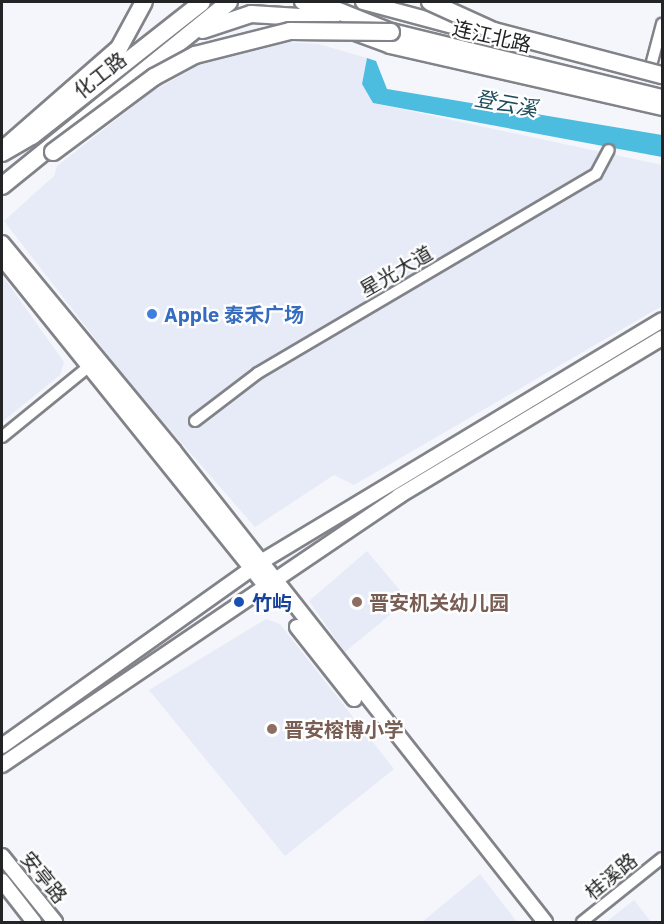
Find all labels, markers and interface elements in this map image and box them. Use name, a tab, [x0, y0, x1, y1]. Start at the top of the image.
street label: 连江北路	[450, 15, 534, 57]
street label: 化工路	[69, 47, 131, 103]
water label: 登云溪	[473, 85, 539, 121]
street label: 星光大道	[355, 241, 437, 301]
place label: Apple 泰禾广场	[164, 302, 304, 326]
marker: Apple 泰禾广场	[145, 307, 159, 321]
place label: 竹屿	[252, 590, 292, 614]
place label: 晋安机关幼儿园	[369, 590, 509, 614]
marker: 竹屿	[230, 593, 248, 611]
marker: 晋安机关幼儿园	[350, 595, 364, 609]
place label: 晋安榕博小学	[284, 717, 404, 741]
marker: 晋安榕博小学	[265, 722, 279, 736]
street label: 安亭路	[16, 846, 72, 908]
street label: 桂溪路	[580, 848, 642, 904]

